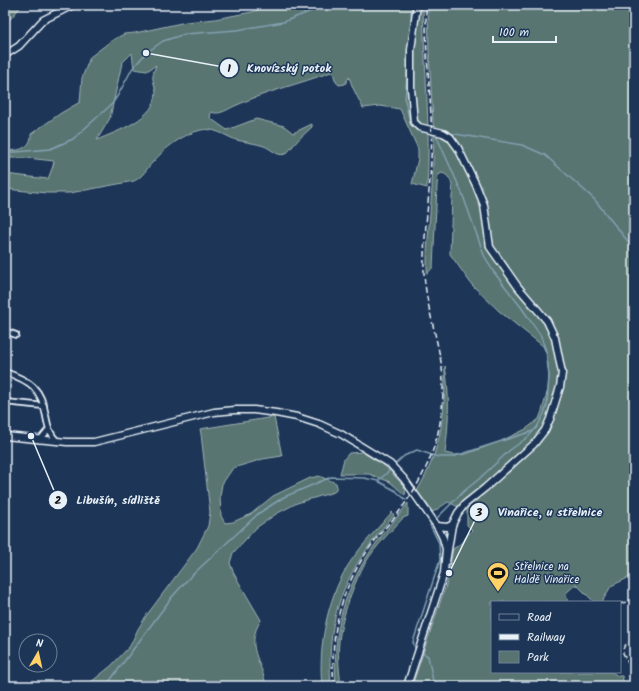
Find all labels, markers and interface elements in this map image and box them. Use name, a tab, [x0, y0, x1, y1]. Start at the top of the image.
scale bar	[493, 18, 556, 44]
text: 100 m	[499, 23, 530, 42]
callout: Knovízský potok	[219, 56, 340, 80]
text: 1	[227, 59, 231, 78]
text: Knovízský potok	[247, 59, 332, 78]
callout: Libušín, sídliště	[48, 488, 167, 512]
text: 2	[55, 491, 62, 510]
text: Libušín, sídliště	[76, 491, 160, 510]
callout: Vinařice, u střelnice	[469, 500, 610, 524]
text: 3	[475, 503, 483, 522]
text: Vinařice, u střelnice	[498, 503, 602, 522]
place label: Střelnice na Haldě Vinařice	[514, 558, 579, 589]
sports icon: Střelnice na Haldě Vinařice	[485, 560, 511, 593]
legend	[491, 601, 621, 673]
text: Road	[527, 608, 552, 627]
text: Railway	[527, 628, 565, 647]
north arrow	[18, 633, 58, 673]
text: N	[35, 635, 44, 654]
text: Park	[527, 648, 549, 667]

